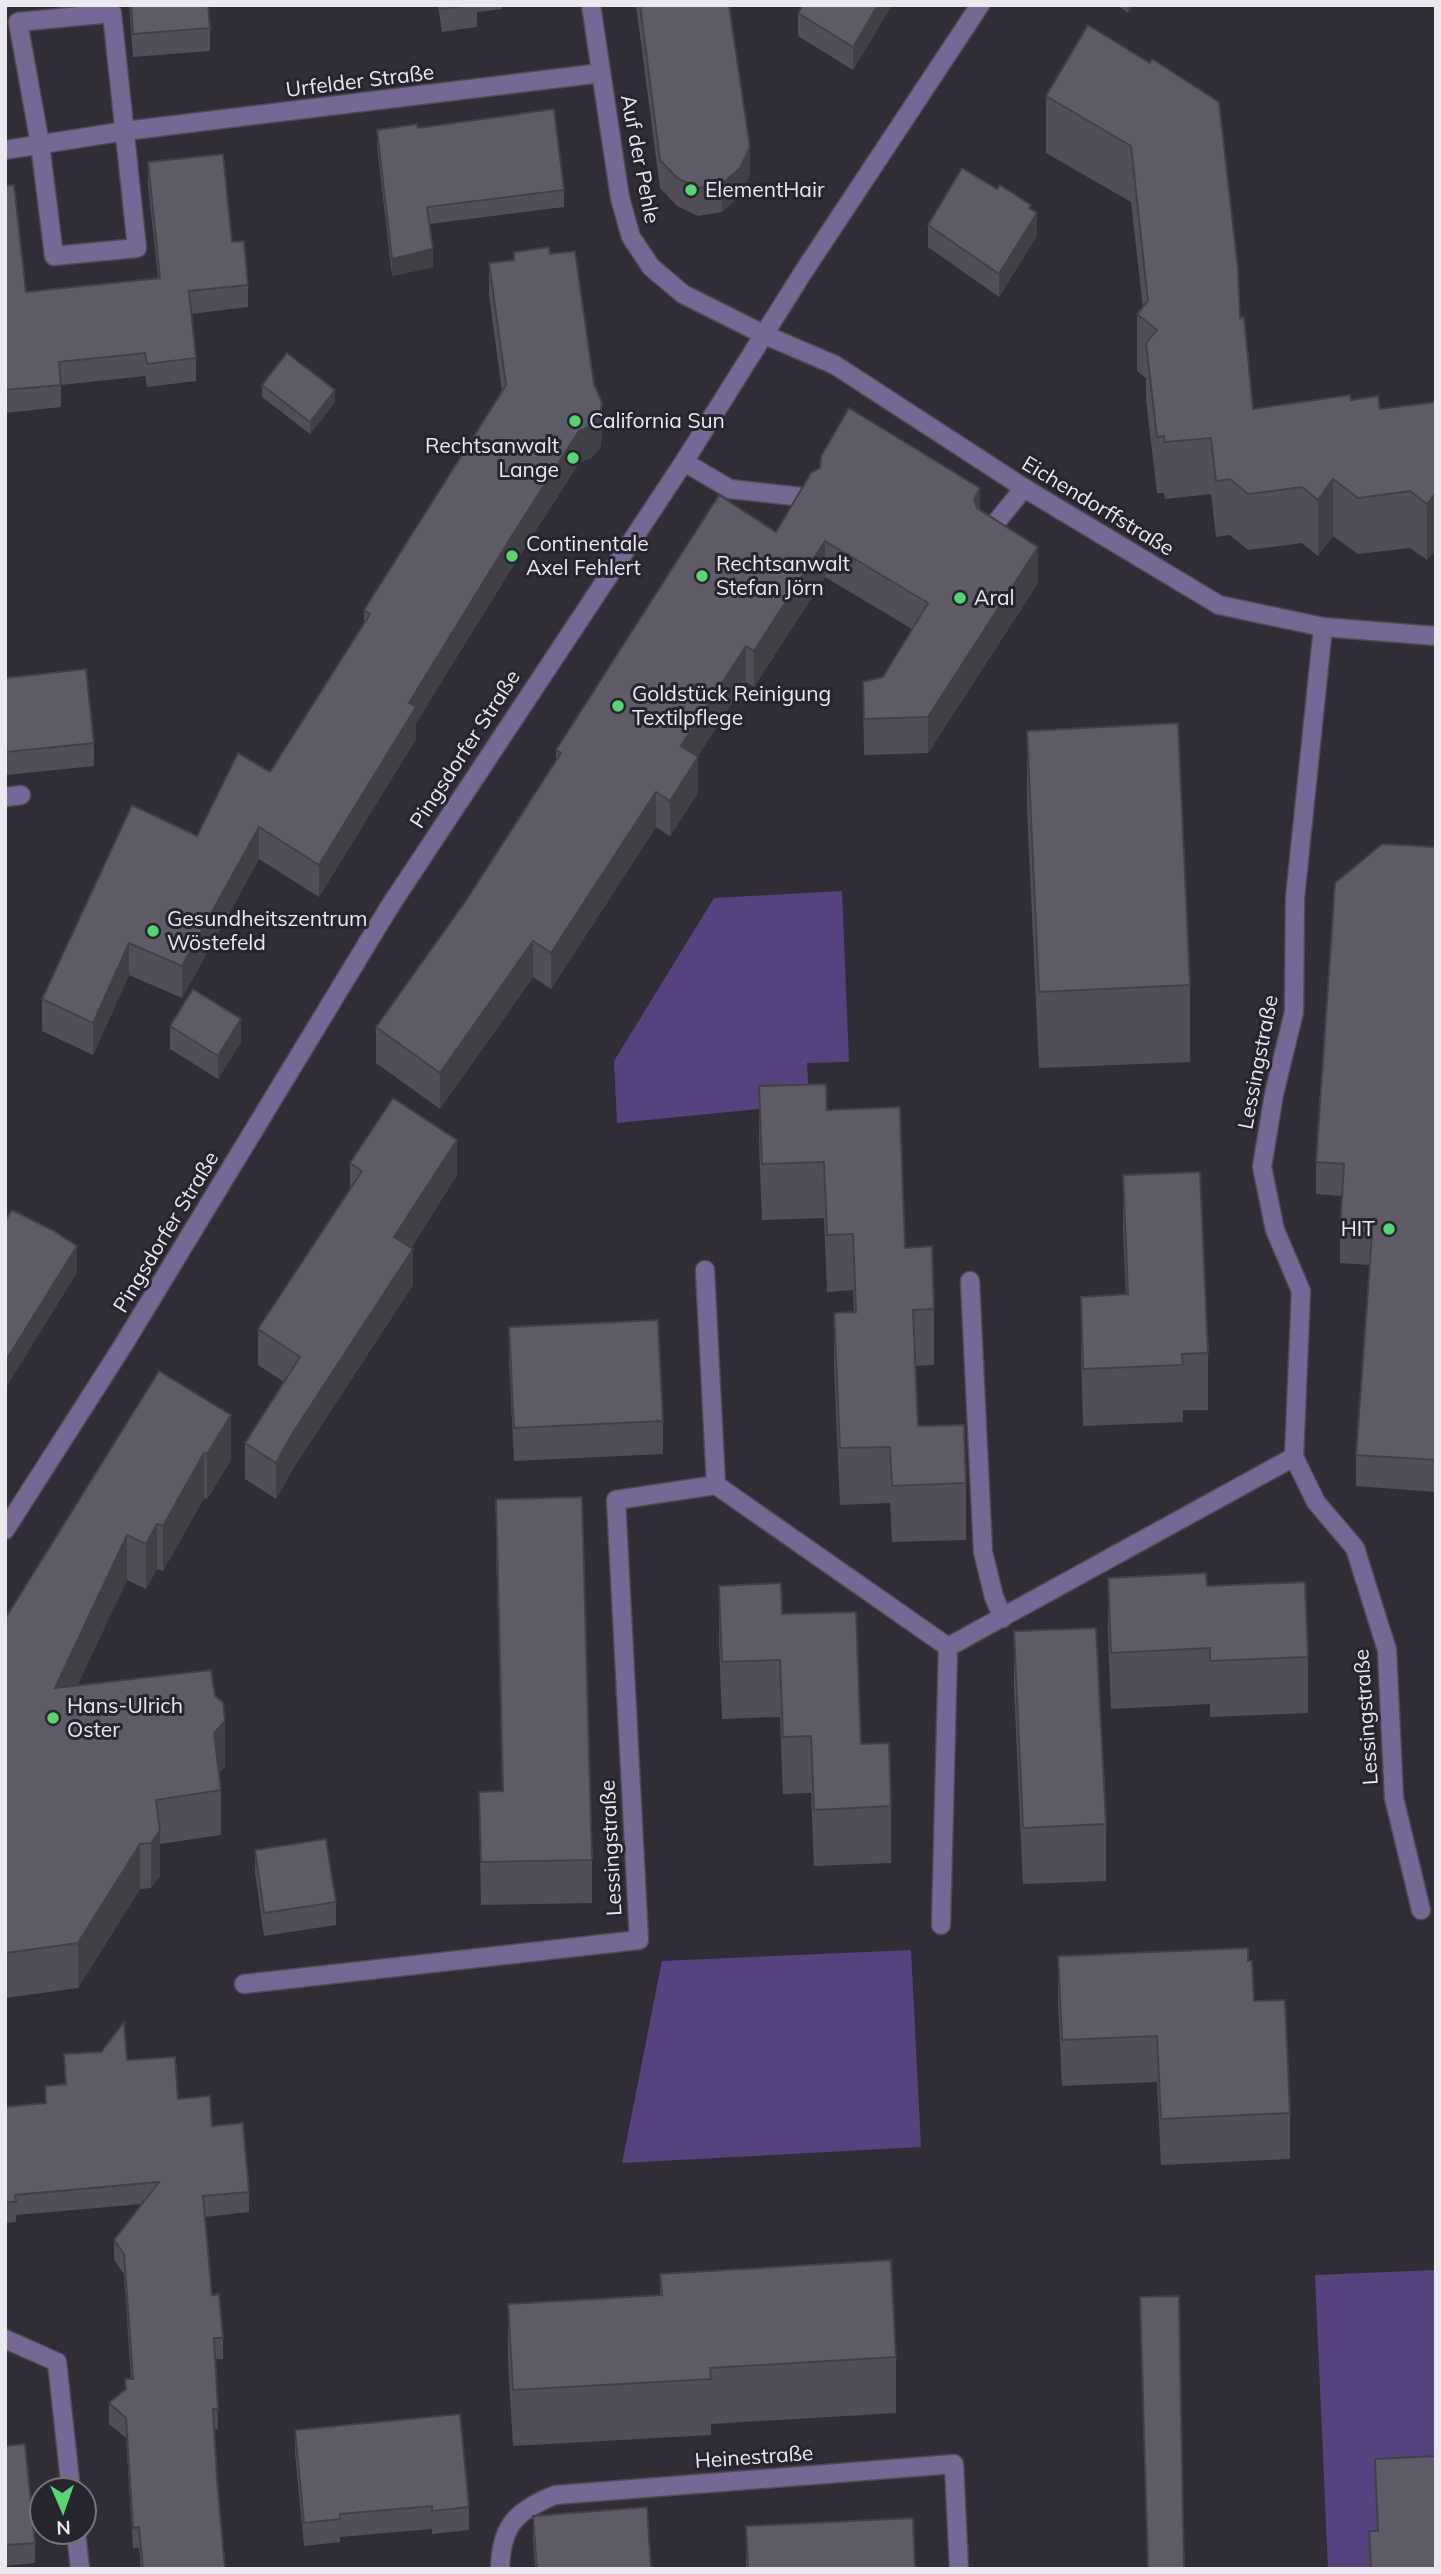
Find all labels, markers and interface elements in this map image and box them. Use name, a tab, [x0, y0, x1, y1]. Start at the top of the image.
street label: Urfelder Straße	[284, 58, 435, 102]
street label: Auf der Pehle	[616, 92, 666, 225]
place label: ElementHair	[705, 176, 825, 202]
marker: ElementHair	[683, 182, 699, 198]
place label: California Sun	[589, 407, 725, 433]
marker: California Sun	[567, 413, 583, 429]
place label: Rechtsanwalt Lange	[425, 432, 559, 482]
street label: Eichendorffstraße	[1018, 449, 1179, 561]
marker: Rechtsanwalt Lange	[565, 450, 581, 466]
place label: Continentale Axel Fehlert	[526, 530, 649, 580]
marker: Continentale Axel Fehlert	[504, 548, 520, 564]
place label: Rechtsanwalt Stefan Jörn	[716, 550, 850, 600]
marker: Rechtsanwalt Stefan Jörn	[694, 568, 710, 584]
place label: Aral	[974, 584, 1015, 610]
marker: Aral	[952, 590, 968, 606]
street label: Pingsdorfer Straße	[403, 664, 525, 832]
place label: Goldstück Reinigung Textilpflege	[632, 680, 831, 730]
marker: Goldstück Reinigung Textilpflege	[610, 698, 626, 714]
place label: Gesundheitszentrum Wöstefeld	[167, 905, 368, 955]
marker: Gesundheitszentrum Wöstefeld	[145, 923, 161, 939]
street label: Lessingstraße	[1231, 993, 1283, 1131]
street label: Pingsdorfer Straße	[107, 1146, 224, 1317]
place label: HIT	[1341, 1215, 1375, 1241]
marker: HIT	[1381, 1221, 1397, 1237]
street label: Lessingstraße	[1347, 1648, 1383, 1786]
place label: Hans-Ulrich Oster	[67, 1692, 183, 1742]
marker: Hans-Ulrich Oster	[45, 1710, 61, 1726]
street label: Lessingstraße	[593, 1779, 627, 1917]
street label: Heinestraße	[694, 2439, 814, 2473]
north arrow	[28, 2476, 98, 2546]
text: N	[56, 2516, 71, 2540]

